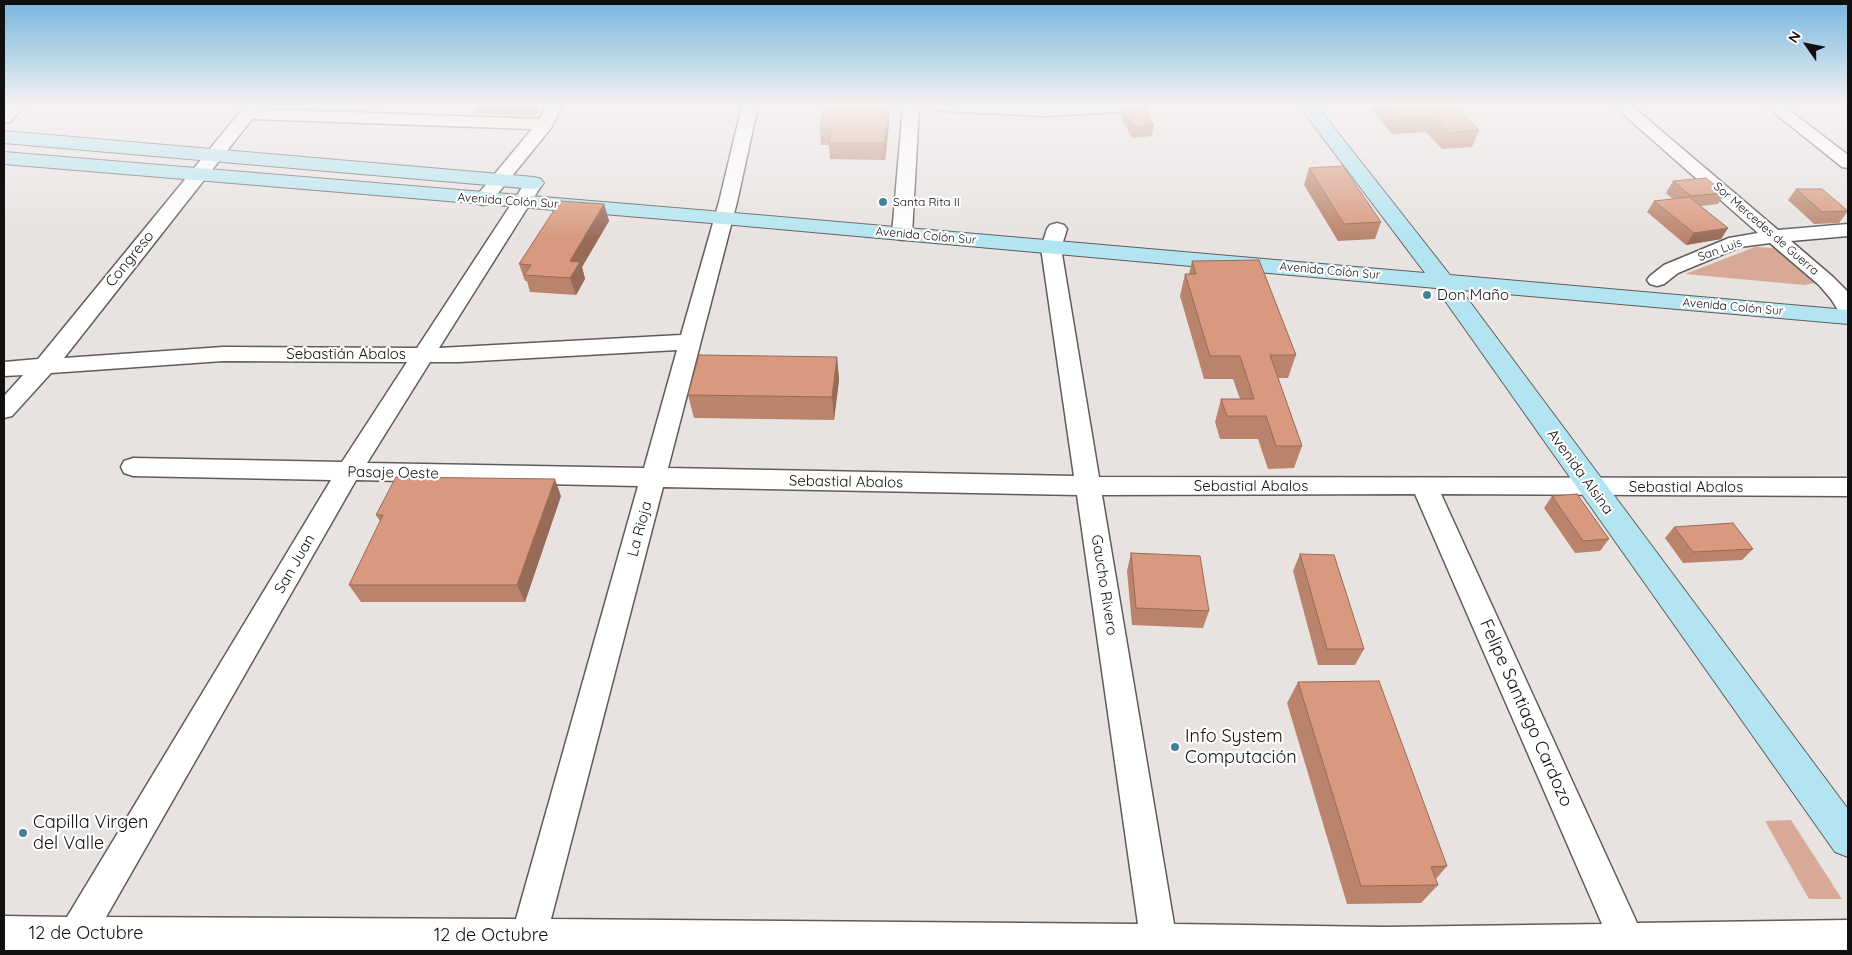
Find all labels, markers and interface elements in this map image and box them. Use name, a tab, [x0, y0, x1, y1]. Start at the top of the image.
north arrow	[1782, 20, 1832, 70]
text: N	[1784, 28, 1805, 46]
street label: Sor Mercedes de Guerra	[1711, 179, 1821, 279]
street label: Avenida Colón Sur	[457, 190, 559, 212]
place label: Santa Rita II	[893, 195, 960, 209]
marker: Santa Rita II	[877, 196, 889, 208]
street label: Avenida Colón Sur	[875, 224, 977, 248]
street label: Congreso	[102, 227, 158, 291]
street label: San Luis	[1696, 235, 1744, 265]
street label: Avenida Colón Sur	[1279, 259, 1381, 283]
place label: Don Maño	[1437, 286, 1509, 304]
marker: Don Maño	[1421, 289, 1433, 301]
street label: Avenida Colón Sur	[1682, 295, 1784, 319]
street label: Sebastián Abalos	[286, 345, 406, 363]
street label: Avenida Alsina	[1543, 426, 1617, 518]
street label: Pasaje Oeste	[347, 463, 439, 483]
street label: Sebastial Abalos	[789, 472, 903, 492]
street label: Sebastial Abalos	[1194, 477, 1308, 495]
street label: Sebastial Abalos	[1629, 478, 1743, 496]
street label: La Rioja	[624, 499, 656, 559]
street label: San Juan	[271, 531, 319, 597]
street label: Gaucho Rivero	[1087, 533, 1121, 637]
street label: Felipe Santiago Cardozo	[1475, 616, 1577, 810]
place label: Info System Computación	[1185, 726, 1297, 769]
marker: Info System Computación	[1169, 741, 1181, 753]
place label: Capilla Virgen del Valle	[33, 812, 148, 854]
marker: Capilla Virgen del Valle	[17, 827, 29, 839]
street label: 12 de Octubre	[29, 923, 143, 945]
street label: 12 de Octubre	[434, 925, 548, 947]

